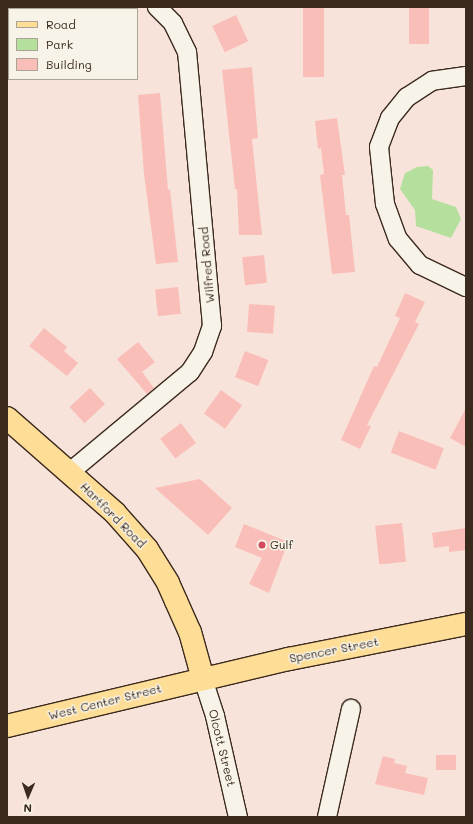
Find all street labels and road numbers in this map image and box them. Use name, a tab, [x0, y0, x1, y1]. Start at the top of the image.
street label: Wilfred Road	[196, 226, 218, 304]
street label: Hartford Road	[77, 479, 149, 551]
street label: Spencer Street	[288, 634, 380, 666]
street label: West Center Street	[47, 681, 163, 723]
street label: Olcott Street	[205, 708, 239, 788]

